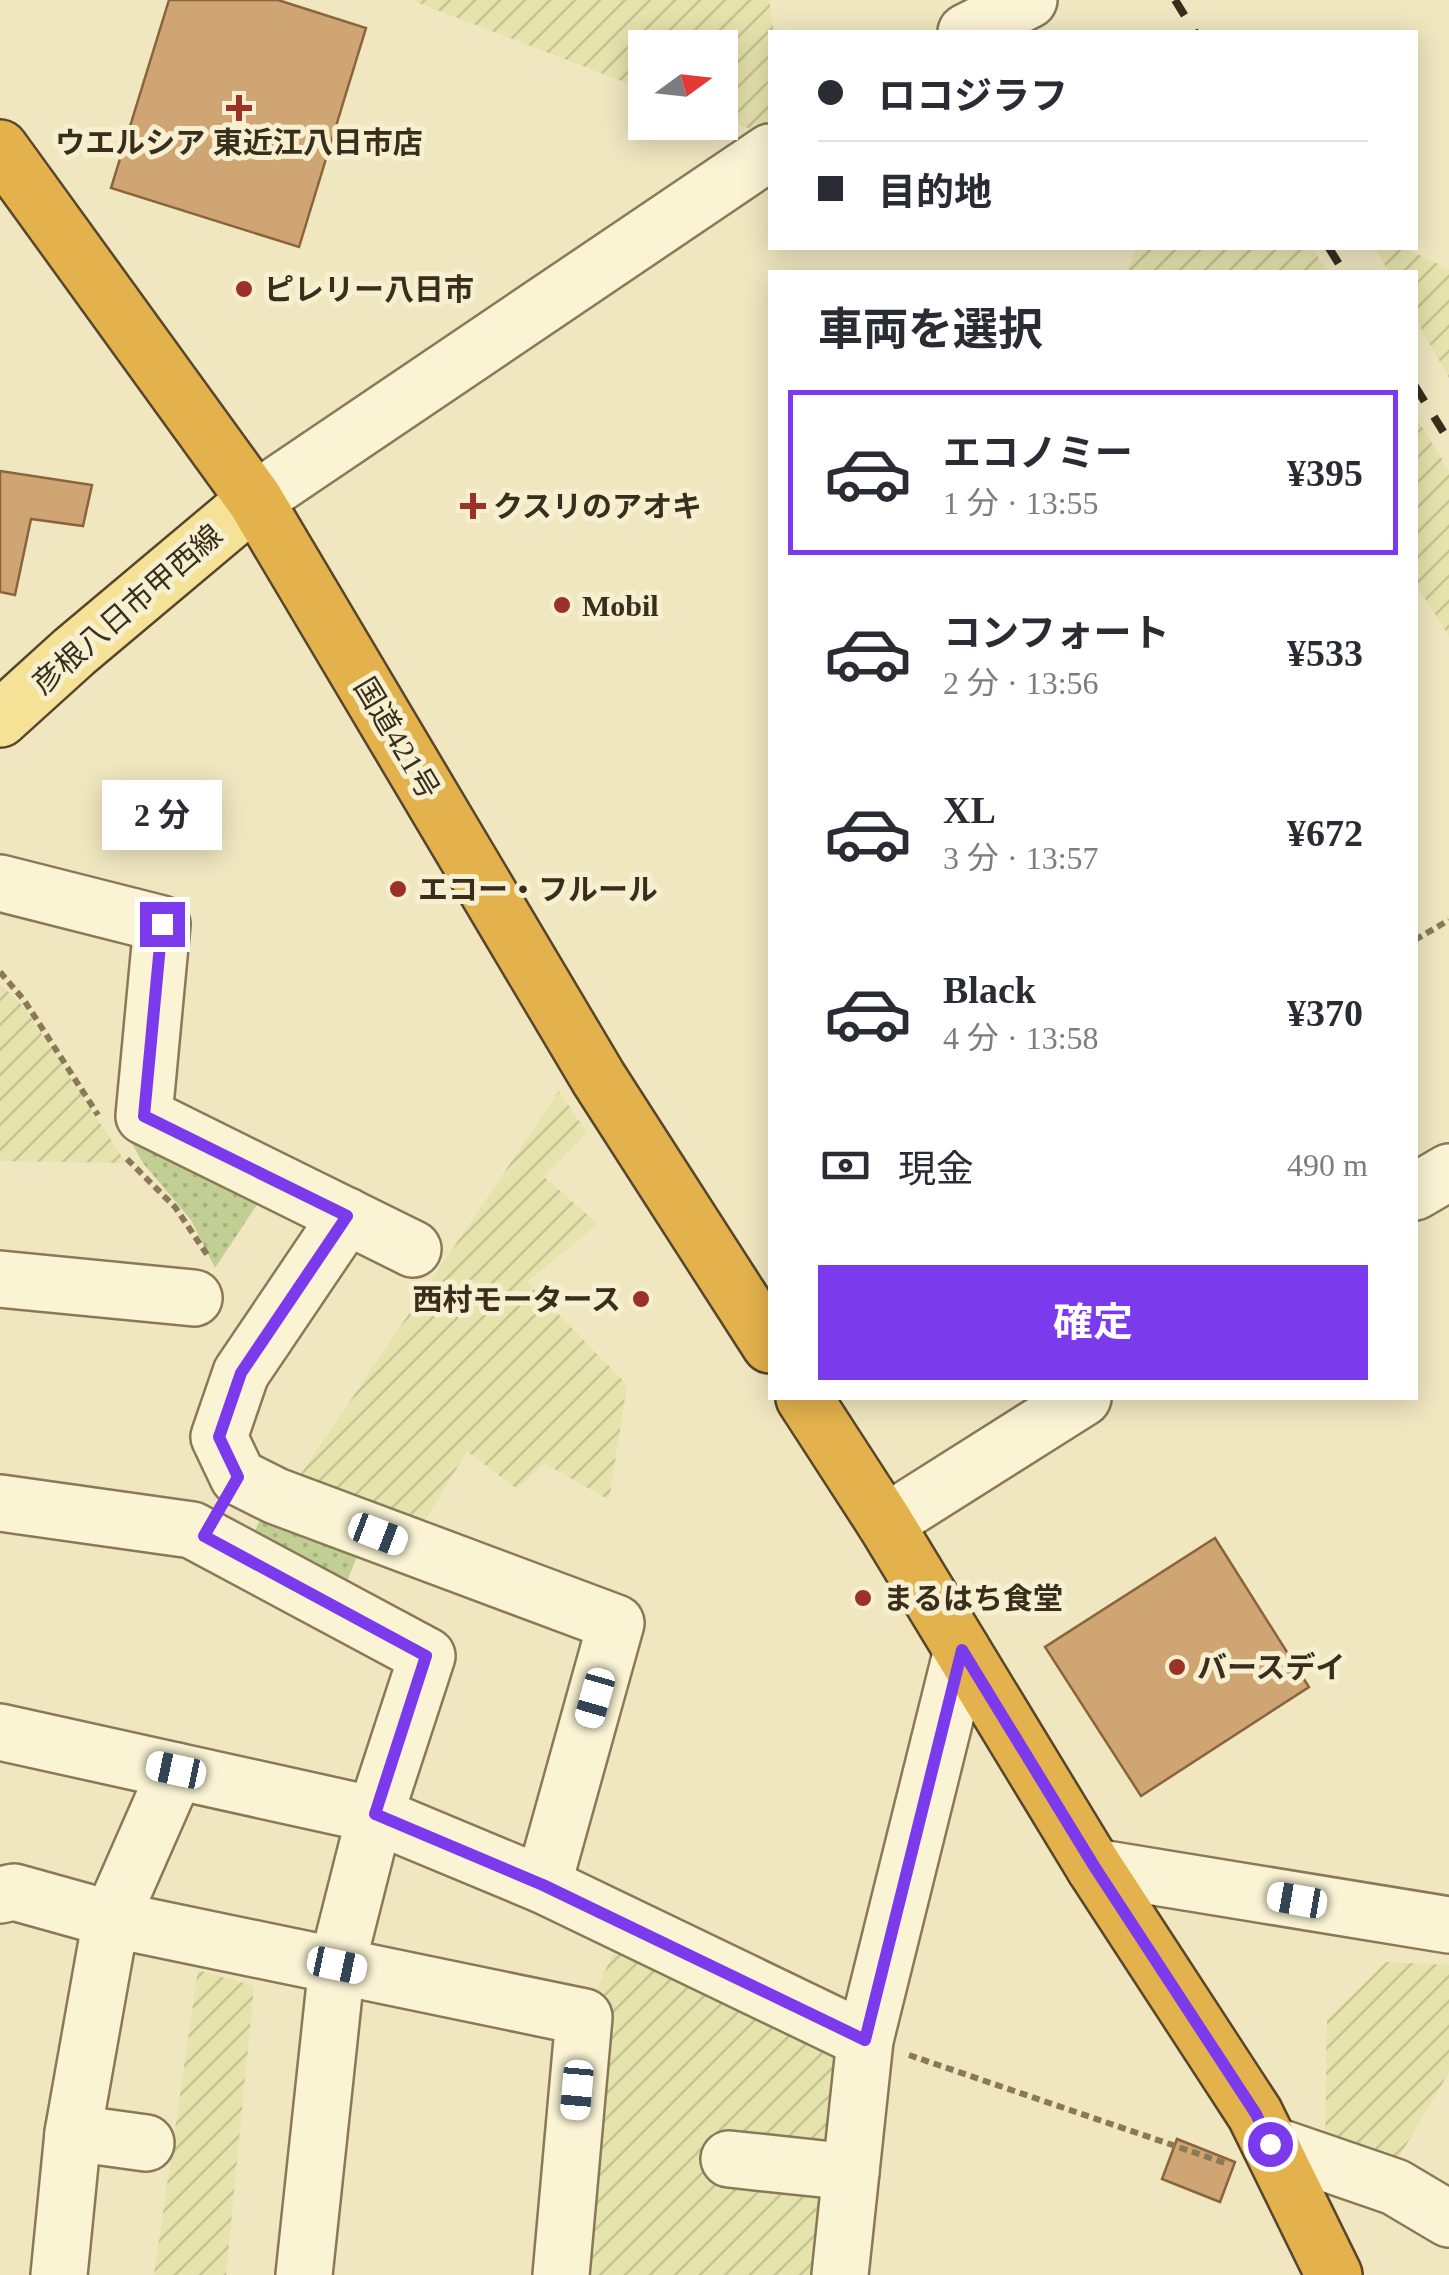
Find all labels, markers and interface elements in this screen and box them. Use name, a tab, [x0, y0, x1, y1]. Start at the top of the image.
north arrow	[628, 30, 738, 140]
map controls	[628, 30, 738, 140]
text: ロコジラフ	[878, 75, 1068, 117]
marker: ウエルシア 東近江八日市店	[228, 97, 250, 119]
place label: ウエルシア 東近江八日市店	[55, 126, 423, 159]
text: 目的地	[878, 171, 992, 213]
place label: ピレリー八日市	[264, 273, 474, 306]
marker: ピレリー八日市	[233, 278, 255, 300]
text: 車両を選択	[818, 305, 1043, 355]
icon: car	[823, 428, 913, 518]
text: エコノミー	[943, 432, 1133, 474]
text: ¥395	[1287, 452, 1363, 494]
text: 1 分 · 13:55	[943, 485, 1099, 521]
place label: クスリのアオキ	[493, 490, 702, 523]
marker: クスリのアオキ	[462, 495, 484, 517]
street label: 彦根八日市甲西線	[26, 518, 228, 700]
place label: Mobil	[582, 589, 659, 622]
marker: Mobil	[551, 594, 573, 616]
icon: car	[823, 608, 913, 698]
text: コンフォート	[943, 612, 1170, 654]
text: ¥533	[1287, 632, 1363, 674]
text: 2 分 · 13:56	[943, 665, 1099, 701]
street label: 国道421号	[348, 672, 446, 804]
callout: 2 分	[102, 779, 222, 849]
icon: car	[823, 788, 913, 878]
text: XL	[943, 789, 996, 831]
text: 2 分	[134, 797, 190, 833]
text: ¥672	[1287, 812, 1363, 854]
text: 3 分 · 13:57	[943, 840, 1099, 876]
place label: エコー・フルール	[418, 873, 658, 906]
marker: エコー・フルール	[387, 878, 409, 900]
route end	[140, 902, 185, 947]
icon: car	[823, 968, 913, 1058]
text: Black	[943, 969, 1036, 1011]
text: ¥370	[1287, 992, 1363, 1034]
text: 4 分 · 13:58	[943, 1020, 1099, 1056]
icon: cash	[818, 1138, 873, 1193]
text: 490 m	[1287, 1147, 1368, 1183]
text: 現金	[898, 1148, 974, 1190]
button: 確定	[818, 1265, 1368, 1380]
place label: 西村モータース	[413, 1283, 621, 1316]
marker: 西村モータース	[630, 1288, 652, 1310]
car	[345, 1509, 411, 1559]
place label: まるはち食堂	[883, 1582, 1063, 1615]
marker: まるはち食堂	[852, 1587, 874, 1609]
place label: バースデイ	[1197, 1651, 1346, 1684]
marker: バースデイ	[1166, 1656, 1188, 1678]
car	[572, 1665, 618, 1731]
car	[144, 1749, 208, 1791]
car	[1265, 1880, 1329, 1920]
car	[305, 1944, 369, 1986]
car	[559, 2059, 595, 2121]
route start	[1248, 2122, 1293, 2167]

